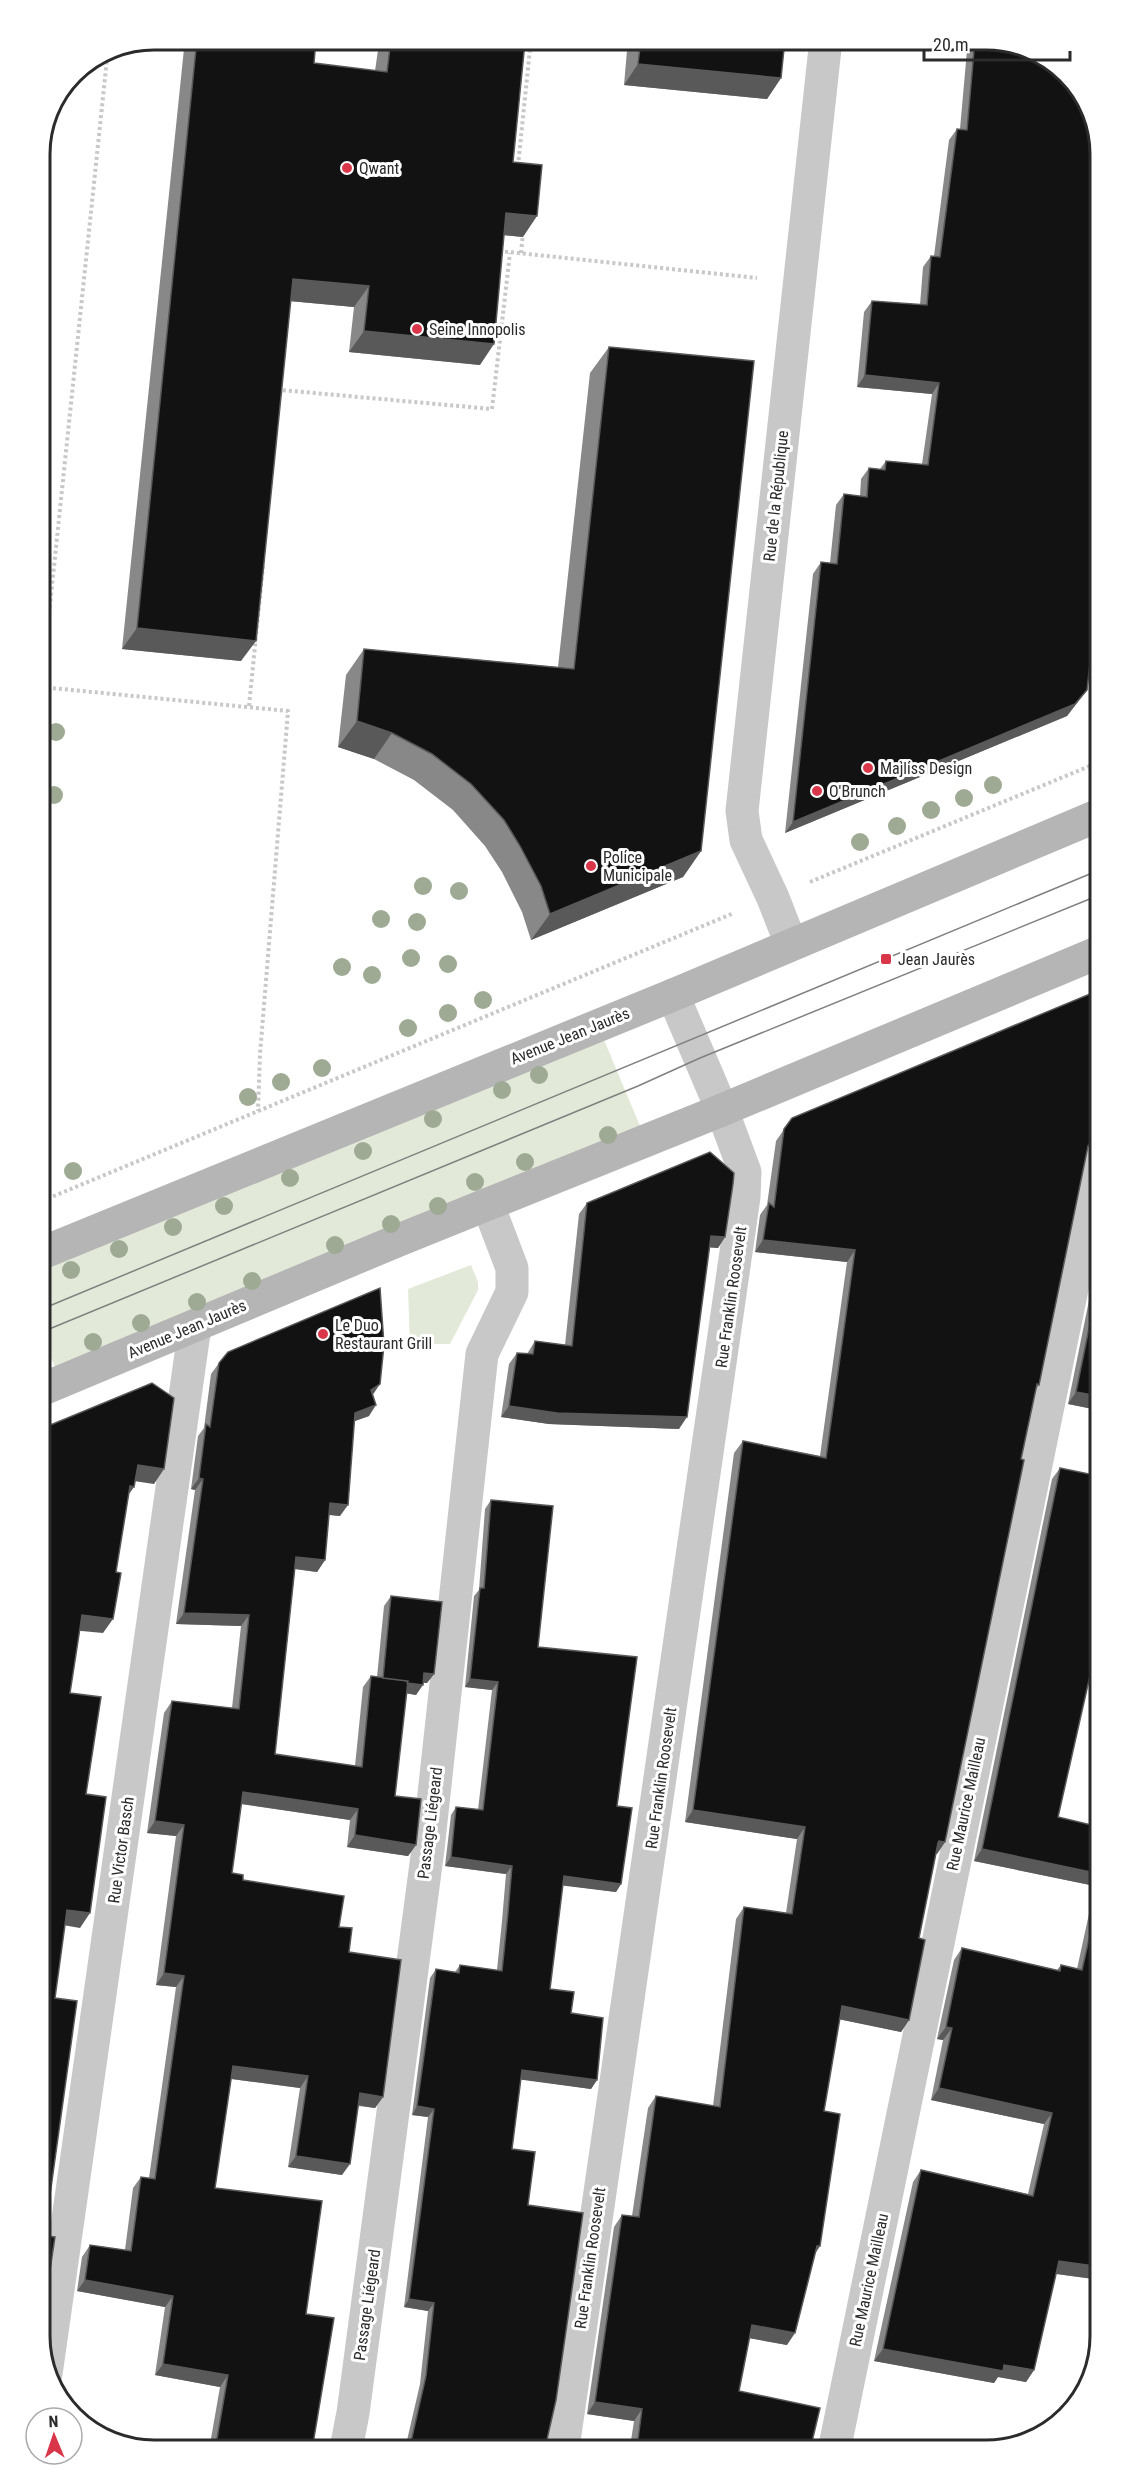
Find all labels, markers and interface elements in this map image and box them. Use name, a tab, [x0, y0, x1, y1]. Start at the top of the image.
scale bar	[924, 24, 1070, 62]
text: 20 m	[933, 34, 968, 55]
place label: Qwant	[359, 159, 399, 178]
marker: Qwant	[340, 161, 354, 175]
place label: Seine Innopolis	[429, 320, 525, 339]
marker: Seine Innopolis	[410, 322, 424, 336]
street label: Rue de la République	[760, 430, 792, 562]
place label: Majliss Design	[880, 759, 972, 778]
marker: Majliss Design	[861, 761, 875, 775]
place label: O'Brunch	[829, 782, 886, 801]
marker: O'Brunch	[810, 784, 824, 798]
place label: Police Municipale	[603, 848, 672, 885]
marker: Police Municipale	[584, 859, 598, 873]
place label: Jean Jaurès	[898, 950, 975, 969]
marker: Jean Jaurès	[879, 952, 893, 966]
street label: Avenue Jean Jaurès	[508, 1003, 632, 1069]
street label: Rue Franklin Roosevelt	[712, 1225, 750, 1369]
street label: Avenue Jean Jaurès	[125, 1295, 249, 1363]
place label: Le Duo Restaurant Grill	[335, 1316, 432, 1353]
marker: Le Duo Restaurant Grill	[316, 1327, 330, 1341]
street label: Rue Franklin Roosevelt	[642, 1706, 680, 1850]
street label: Rue Maurice Mailleau	[943, 1736, 989, 1872]
street label: Passage Liégeard	[414, 1766, 446, 1880]
street label: Rue Victor Basch	[104, 1795, 138, 1905]
street label: Rue Franklin Roosevelt	[571, 2186, 609, 2330]
street label: Rue Maurice Mailleau	[846, 2212, 892, 2348]
street label: Passage Liégeard	[350, 2248, 384, 2362]
north arrow	[24, 2406, 84, 2466]
text: N	[48, 2412, 59, 2431]

